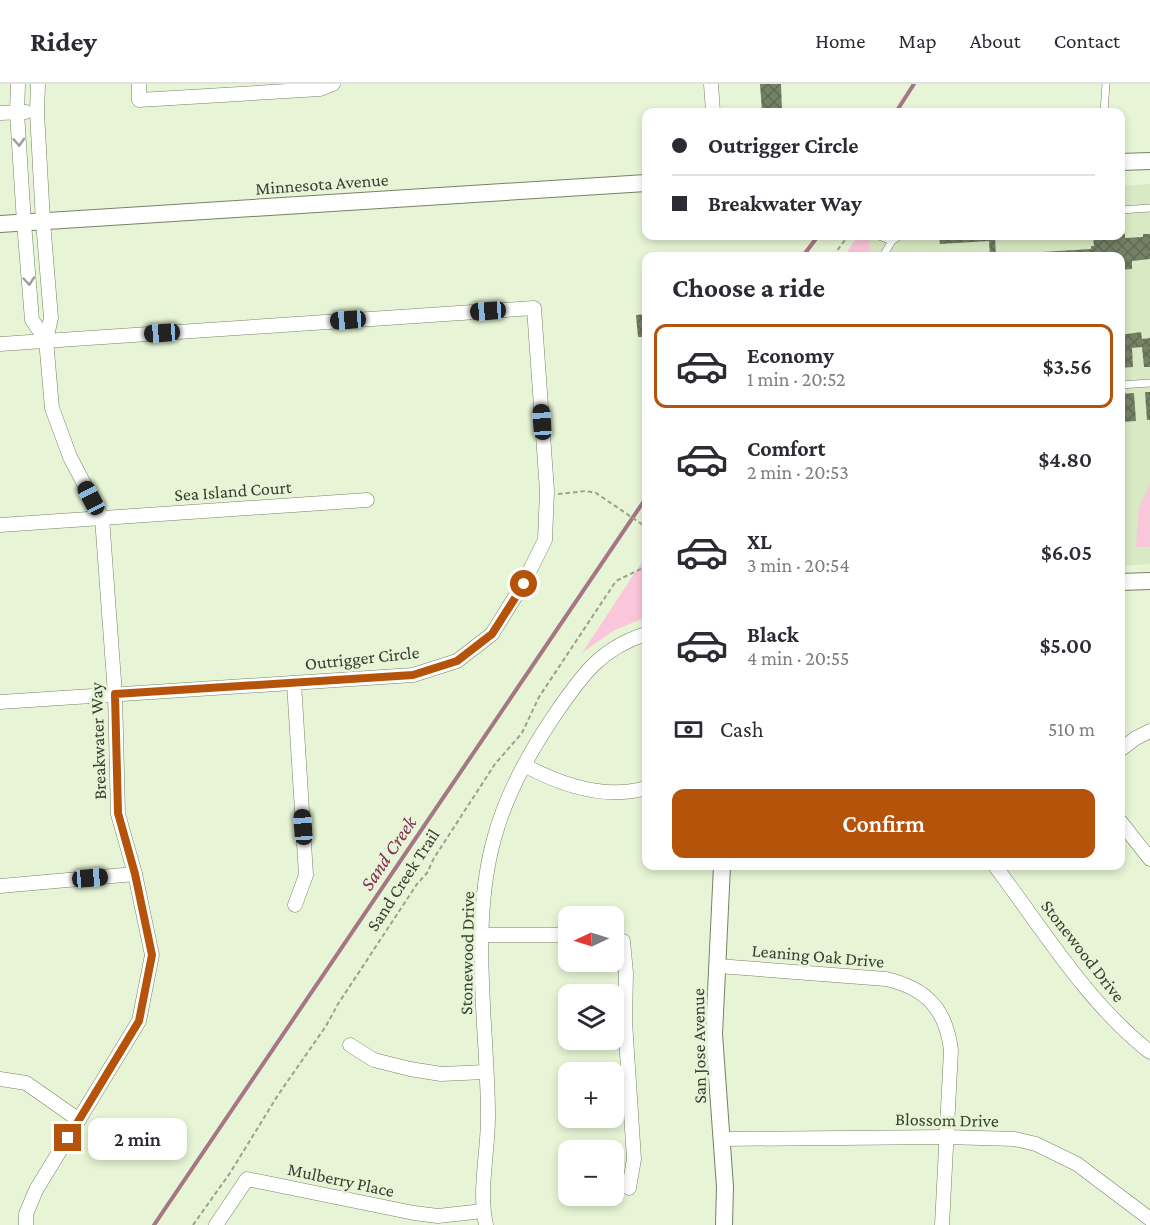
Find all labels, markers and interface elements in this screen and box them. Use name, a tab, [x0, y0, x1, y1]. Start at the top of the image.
text: Ridey	[30, 26, 97, 57]
text: Home	[815, 29, 865, 53]
text: Map	[898, 29, 937, 53]
text: About	[970, 29, 1021, 53]
text: Contact	[1054, 29, 1120, 53]
text: Outrigger Circle	[708, 133, 859, 158]
one-way arrow	[12, 138, 25, 147]
street label: Minnesota Avenue	[255, 169, 389, 199]
text: Breakwater Way	[708, 191, 862, 216]
text: Choose a ride	[672, 273, 825, 303]
one-way arrow	[22, 277, 35, 286]
car	[469, 301, 507, 321]
car	[329, 310, 367, 330]
car	[143, 323, 181, 343]
icon: car	[675, 339, 729, 393]
text: Economy	[747, 343, 834, 368]
text: $3.56	[1043, 354, 1092, 379]
text: 1 min · 20:52	[747, 368, 846, 390]
car	[532, 403, 552, 441]
icon: car	[675, 432, 729, 486]
text: Comfort	[747, 436, 825, 461]
text: $4.80	[1039, 447, 1092, 472]
text: 2 min · 20:53	[747, 461, 849, 483]
street label: Sea Island Court	[174, 477, 293, 505]
car	[75, 478, 107, 518]
icon: car	[675, 525, 729, 579]
text: XL	[747, 529, 772, 554]
text: $6.05	[1041, 540, 1092, 565]
text: 3 min · 20:54	[747, 554, 850, 576]
route start	[510, 570, 537, 597]
icon: car	[675, 618, 729, 672]
text: Black	[747, 622, 799, 647]
text: $5.00	[1040, 633, 1092, 658]
street label: Outrigger Circle	[304, 642, 420, 674]
text: 4 min · 20:55	[747, 647, 849, 669]
street label: Breakwater Way	[86, 681, 110, 800]
icon: cash	[672, 713, 705, 746]
text: Cash	[720, 717, 764, 742]
text: 510 m	[1048, 718, 1095, 740]
button: Confirm	[672, 789, 1095, 858]
car	[293, 808, 313, 846]
water label: Sand Creek	[355, 811, 421, 894]
street label: Sand Creek Trail	[363, 825, 443, 935]
car	[71, 867, 109, 889]
street label: Stonewood Drive	[456, 891, 478, 1015]
street label: Stonewood Drive	[1037, 896, 1129, 1006]
north arrow	[558, 906, 624, 972]
map controls	[558, 906, 624, 1206]
street label: Leaning Oak Drive	[751, 940, 885, 972]
button: layers	[558, 984, 624, 1050]
street label: San Jose Avenue	[688, 988, 710, 1104]
button: +	[558, 1062, 624, 1128]
street label: Blossom Drive	[895, 1109, 999, 1131]
callout: 2 min	[89, 1117, 188, 1159]
route end	[54, 1124, 81, 1151]
text: 2 min	[114, 1128, 161, 1150]
button: −	[558, 1140, 624, 1206]
street label: Mulberry Place	[286, 1159, 396, 1201]

